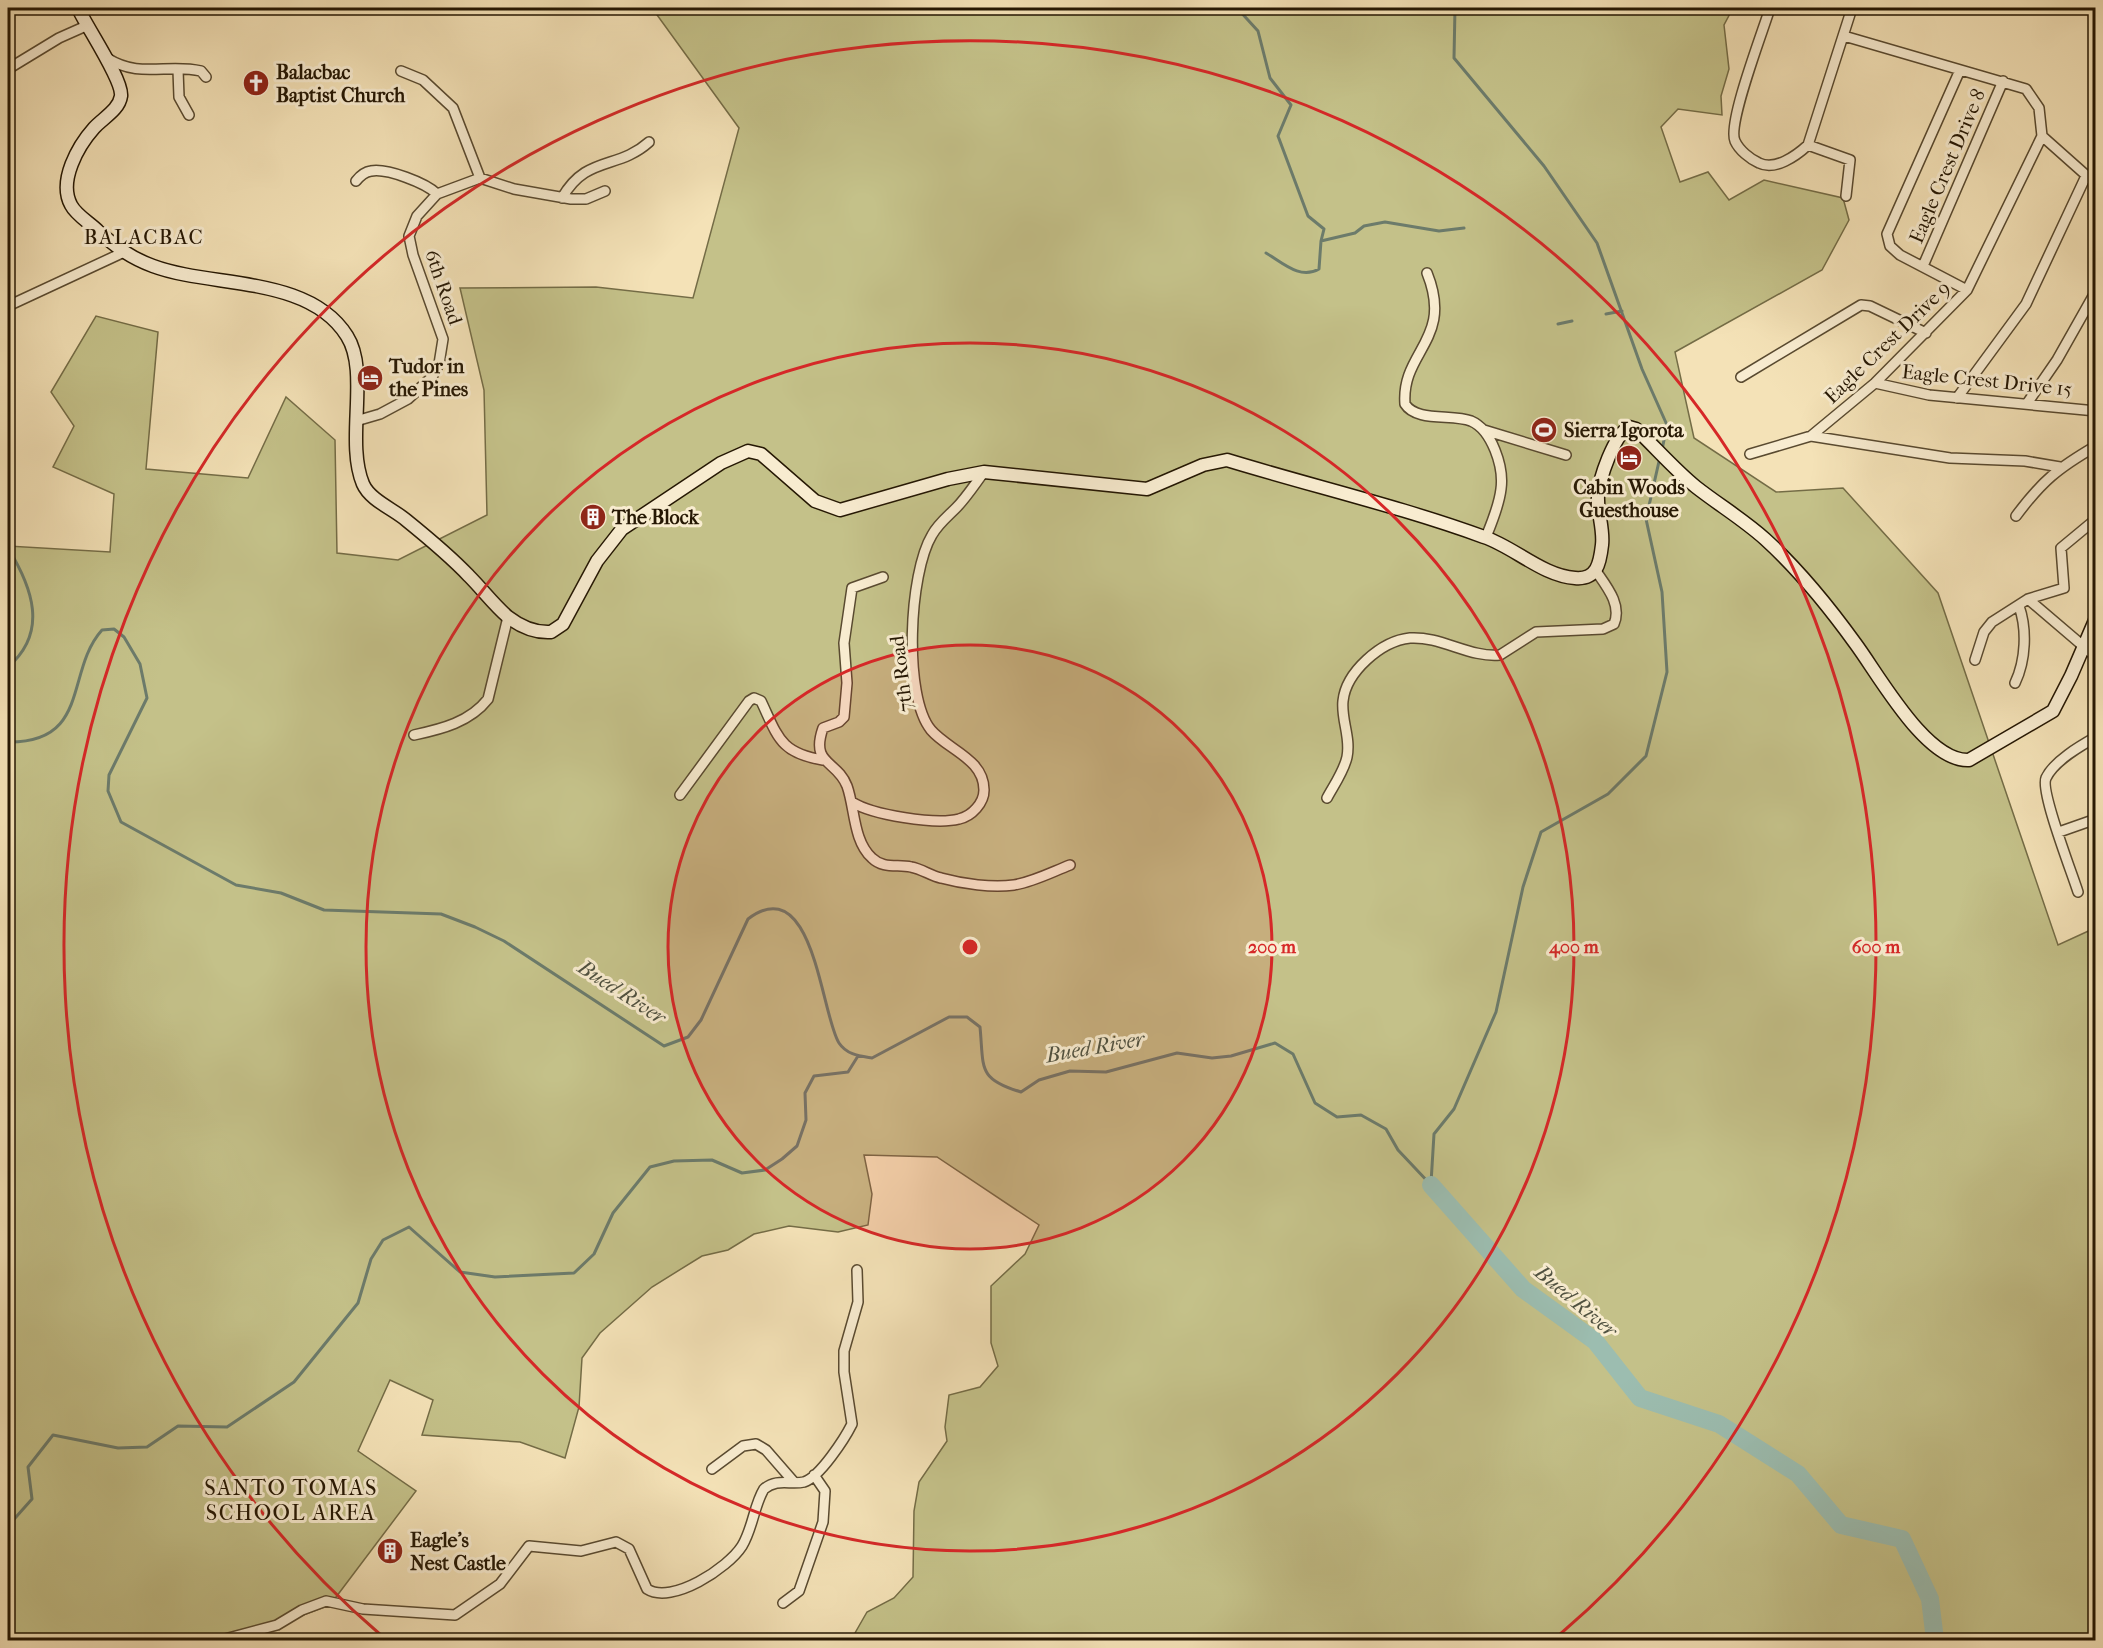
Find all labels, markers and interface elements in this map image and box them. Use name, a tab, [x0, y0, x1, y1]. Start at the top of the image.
place label: Balacbac Baptist Church	[276, 61, 406, 107]
church icon: Balacbac Baptist Church	[241, 68, 271, 98]
street label: Eagle Crest Drive 8	[1905, 86, 1990, 247]
district label: BALACBAC	[84, 225, 204, 249]
street label: 6th Road	[420, 247, 467, 329]
street label: Eagle Crest Drive 9	[1820, 276, 1955, 408]
place label: Tudor in the Pines	[388, 355, 469, 401]
street label: Eagle Crest Drive 15	[1901, 360, 2073, 401]
hotel icon: Tudor in the Pines	[355, 363, 385, 393]
sports icon: Sierra Igorota	[1529, 415, 1559, 445]
place label: Sierra Igorota	[1564, 419, 1684, 442]
hotel icon: Cabin Woods Guesthouse	[1614, 443, 1644, 473]
place label: Cabin Woods Guesthouse	[1573, 476, 1685, 522]
building icon: The Block	[578, 502, 608, 532]
place label: The Block	[611, 506, 700, 529]
street label: 7th Road	[885, 633, 918, 713]
centre of rings	[960, 937, 980, 957]
text: 200 m	[1248, 937, 1297, 958]
text: 400 m	[1548, 937, 1600, 958]
text: 600 m	[1852, 937, 1901, 958]
water label: Bued River	[573, 954, 672, 1030]
water label: Bued River	[1043, 1026, 1148, 1068]
water label: Bued River	[1529, 1259, 1623, 1343]
district label: SANTO TOMAS SCHOOL AREA	[204, 1475, 378, 1526]
place label: Eagle’s Nest Castle	[410, 1529, 506, 1575]
building icon: Eagle’s Nest Castle	[375, 1536, 405, 1566]

